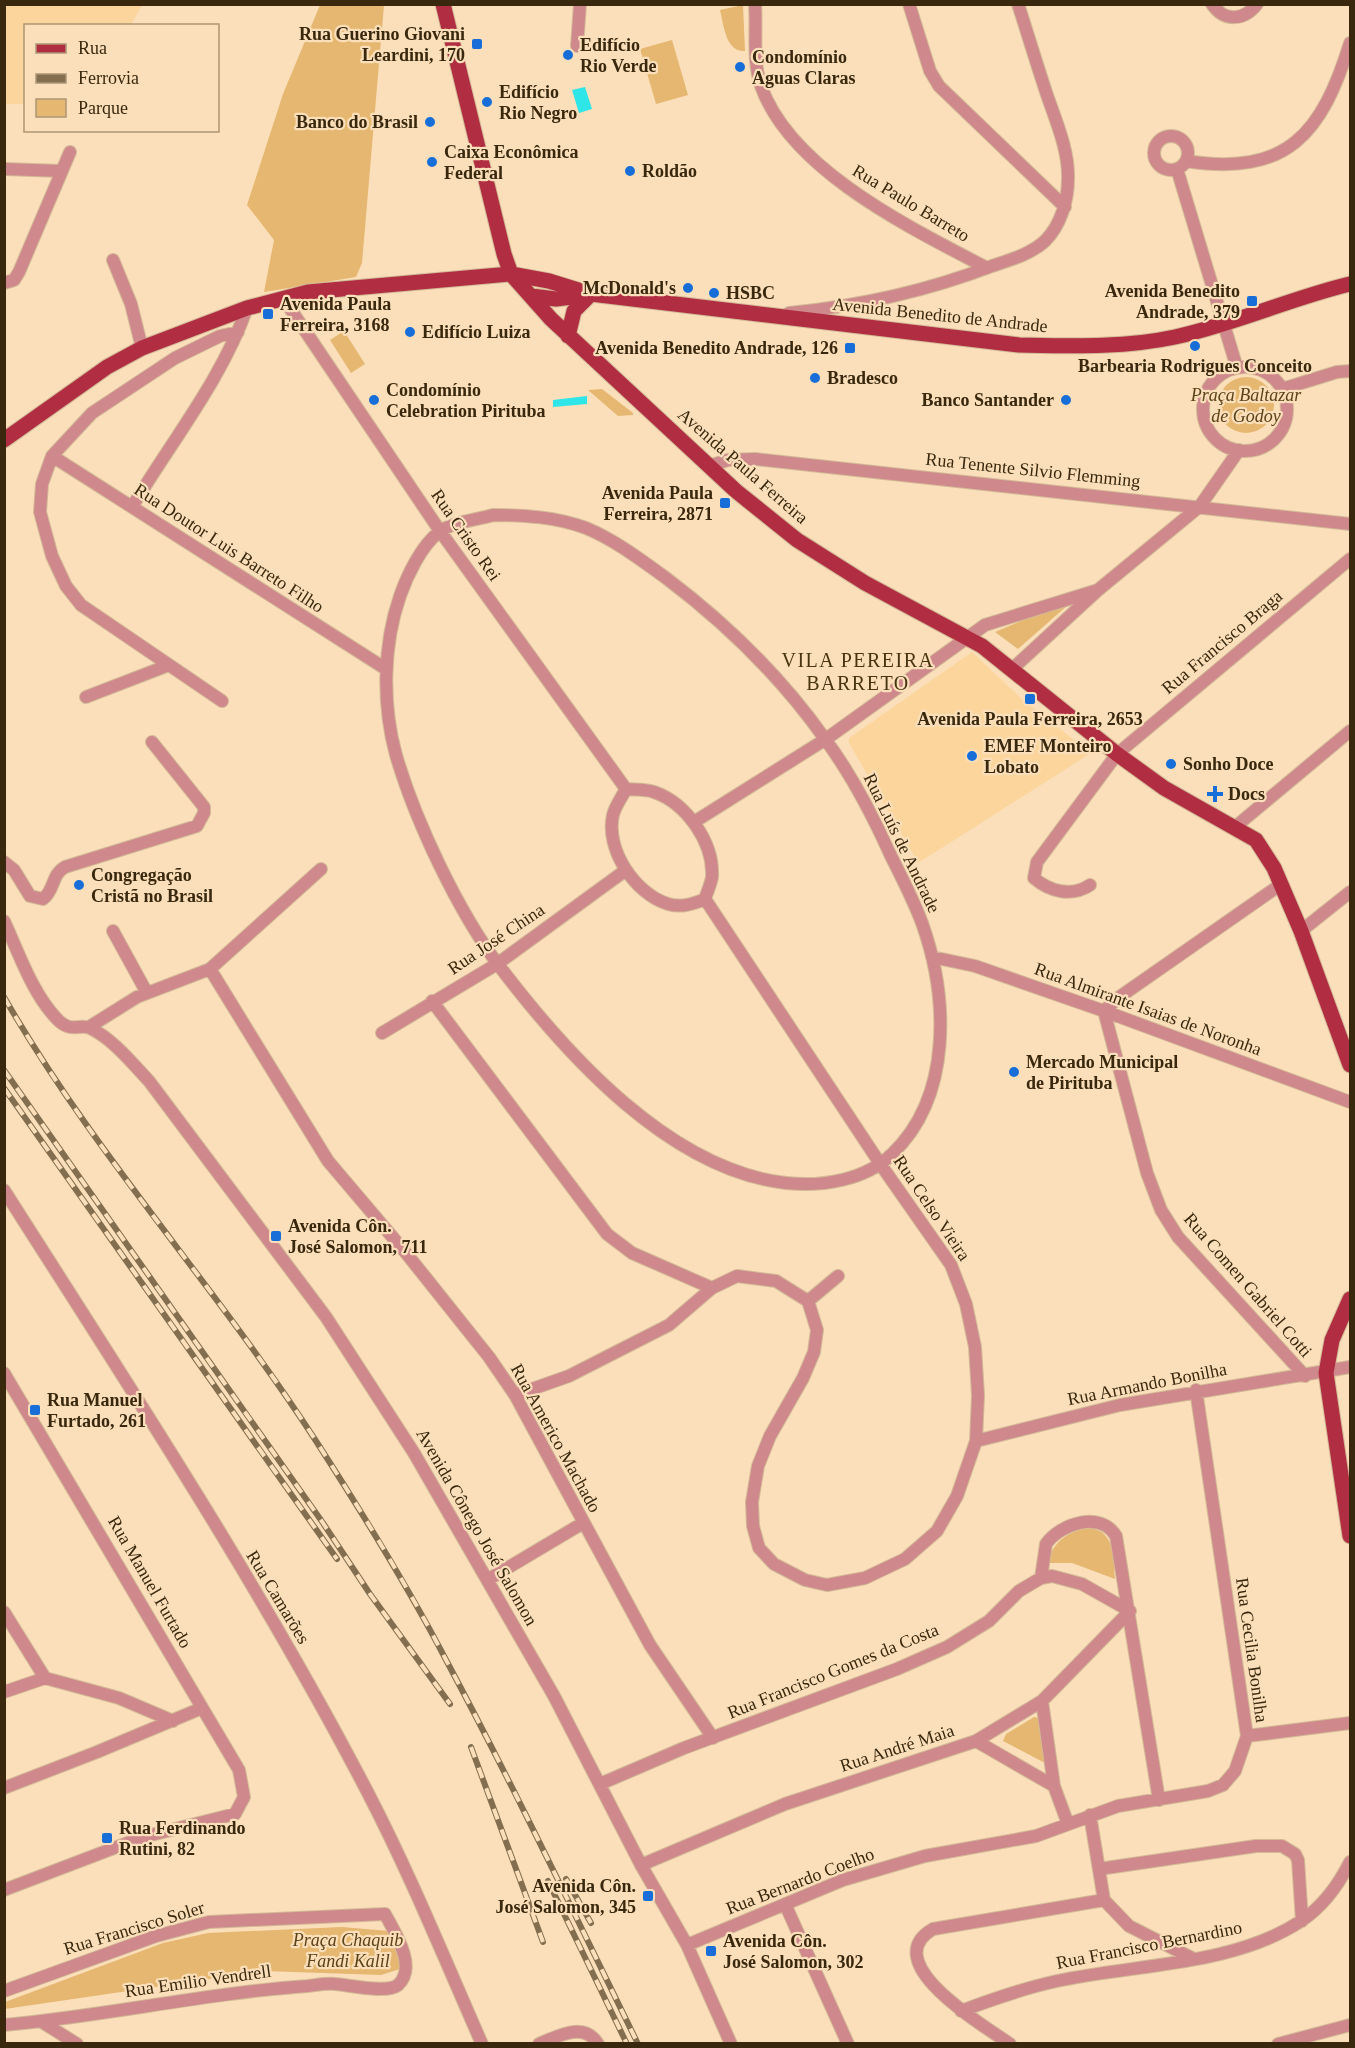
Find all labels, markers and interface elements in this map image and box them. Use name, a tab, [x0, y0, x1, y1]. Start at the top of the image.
legend	[24, 24, 219, 132]
place label: Rua Guerino Giovani Leardini, 170	[299, 24, 465, 65]
place label: Edifício Rio Verde	[580, 35, 657, 76]
marker: Rua Guerino Giovani Leardini, 170	[470, 37, 484, 51]
text: Rua	[78, 38, 107, 58]
place label: Condomínio Aguas Claras	[752, 47, 856, 88]
marker: Edifício Rio Verde	[561, 48, 575, 62]
marker: Condomínio Aguas Claras	[733, 60, 747, 74]
text: Ferrovia	[78, 68, 139, 88]
place label: Edifício Rio Negro	[499, 82, 577, 123]
marker: Edifício Rio Negro	[480, 95, 494, 109]
text: Parque	[78, 98, 128, 118]
place label: Banco do Brasil	[296, 112, 418, 132]
marker: Banco do Brasil	[423, 115, 437, 129]
place label: Caixa Econômica Federal	[444, 142, 579, 183]
marker: Caixa Econômica Federal	[425, 155, 439, 169]
street label: Rua Paulo Barreto	[849, 160, 973, 246]
place label: Roldão	[642, 161, 697, 181]
marker: Roldão	[623, 164, 637, 178]
place label: McDonald's	[583, 278, 676, 298]
marker: McDonald's	[681, 281, 695, 295]
place label: Avenida Benedito Andrade, 379	[1105, 281, 1240, 322]
place label: HSBC	[726, 283, 775, 303]
marker: HSBC	[707, 286, 721, 300]
place label: Avenida Paula Ferreira, 3168	[280, 294, 391, 335]
street label: Avenida Benedito de Andrade	[831, 294, 1049, 336]
marker: Avenida Benedito Andrade, 379	[1245, 294, 1259, 308]
marker: Avenida Paula Ferreira, 3168	[261, 307, 275, 321]
place label: Edifício Luiza	[422, 322, 531, 342]
marker: Edifício Luiza	[403, 325, 417, 339]
place label: Avenida Benedito Andrade, 126	[595, 338, 838, 358]
marker: Barbearia Rodrigues Conceito	[1188, 339, 1202, 353]
marker: Avenida Benedito Andrade, 126	[843, 341, 857, 355]
place label: Barbearia Rodrigues Conceito	[1078, 356, 1312, 376]
place label: Bradesco	[827, 368, 898, 388]
marker: Bradesco	[808, 371, 822, 385]
place label: Condomínio Celebration Pirituba	[386, 380, 546, 421]
park label: Praça Baltazar de Godoy	[1190, 385, 1302, 426]
place label: Banco Santander	[921, 390, 1054, 410]
marker: Condomínio Celebration Pirituba	[367, 393, 381, 407]
marker: Banco Santander	[1059, 393, 1073, 407]
street label: Avenida Paula Ferreira	[674, 404, 812, 528]
street label: Rua Tenente Silvio Flemming	[925, 449, 1141, 491]
street label: Rua Doutor Luis Barreto Filho	[130, 479, 328, 617]
place label: Avenida Paula Ferreira, 2871	[602, 483, 713, 524]
street label: Rua Cristo Rei	[427, 485, 505, 585]
marker: Avenida Paula Ferreira, 2871	[718, 496, 732, 510]
street label: Rua Francisco Braga	[1158, 586, 1286, 698]
district label: VILA PEREIRA BARRETO	[782, 649, 935, 694]
marker: Avenida Paula Ferreira, 2653	[1023, 692, 1037, 706]
place label: Avenida Paula Ferreira, 2653	[917, 709, 1143, 729]
place label: EMEF Monteiro Lobato	[984, 736, 1111, 777]
marker: EMEF Monteiro Lobato	[965, 749, 979, 763]
place label: Sonho Doce	[1183, 754, 1274, 774]
marker: Sonho Doce	[1164, 757, 1178, 771]
street label: Rua Luís de Andrade	[860, 770, 944, 916]
place label: Docs	[1228, 784, 1265, 804]
marker: Docs	[1206, 785, 1224, 803]
place label: Congregação Cristã no Brasil	[91, 865, 213, 906]
marker: Congregação Cristã no Brasil	[72, 878, 86, 892]
street label: Rua José China	[444, 899, 548, 979]
street label: Rua Almirante Isaias de Noronha	[1032, 959, 1264, 1059]
place label: Mercado Municipal de Pirituba	[1026, 1052, 1178, 1093]
marker: Mercado Municipal de Pirituba	[1007, 1065, 1021, 1079]
street label: Rua Celso Vieira	[889, 1152, 975, 1264]
street label: Rua Comen Gabriel Cotti	[1180, 1209, 1316, 1361]
place label: Avenida Côn. José Salomon, 711	[288, 1216, 428, 1257]
marker: Avenida Côn. José Salomon, 711	[269, 1229, 283, 1243]
street label: Rua Armando Bonilha	[1066, 1359, 1228, 1409]
street label: Rua Americo Machado	[507, 1360, 605, 1516]
place label: Rua Manuel Furtado, 261	[47, 1390, 146, 1431]
marker: Rua Manuel Furtado, 261	[28, 1403, 42, 1417]
street label: Avenida Cônego José Salomon	[412, 1425, 542, 1629]
street label: Rua Manuel Furtado	[104, 1512, 196, 1652]
street label: Rua Camarões	[242, 1547, 314, 1647]
street label: Rua Cecilia Bonilha	[1232, 1576, 1272, 1724]
street label: Rua Francisco Gomes da Costa	[724, 1619, 942, 1723]
street label: Rua André Maia	[837, 1720, 957, 1776]
place label: Rua Ferdinando Rutini, 82	[119, 1818, 246, 1859]
marker: Rua Ferdinando Rutini, 82	[100, 1831, 114, 1845]
street label: Rua Bernardo Coelho	[723, 1844, 877, 1918]
place label: Avenida Côn. José Salomon, 345	[495, 1876, 636, 1917]
marker: Avenida Côn. José Salomon, 345	[641, 1889, 655, 1903]
street label: Rua Francisco Soler	[61, 1897, 207, 1959]
street label: Rua Francisco Bernardino	[1054, 1917, 1244, 1973]
park label: Praça Chaquib Fandi Kalil	[292, 1930, 403, 1971]
place label: Avenida Côn. José Salomon, 302	[723, 1931, 864, 1972]
marker: Avenida Côn. José Salomon, 302	[704, 1944, 718, 1958]
street label: Rua Emilio Vendrell	[123, 1961, 273, 2001]

